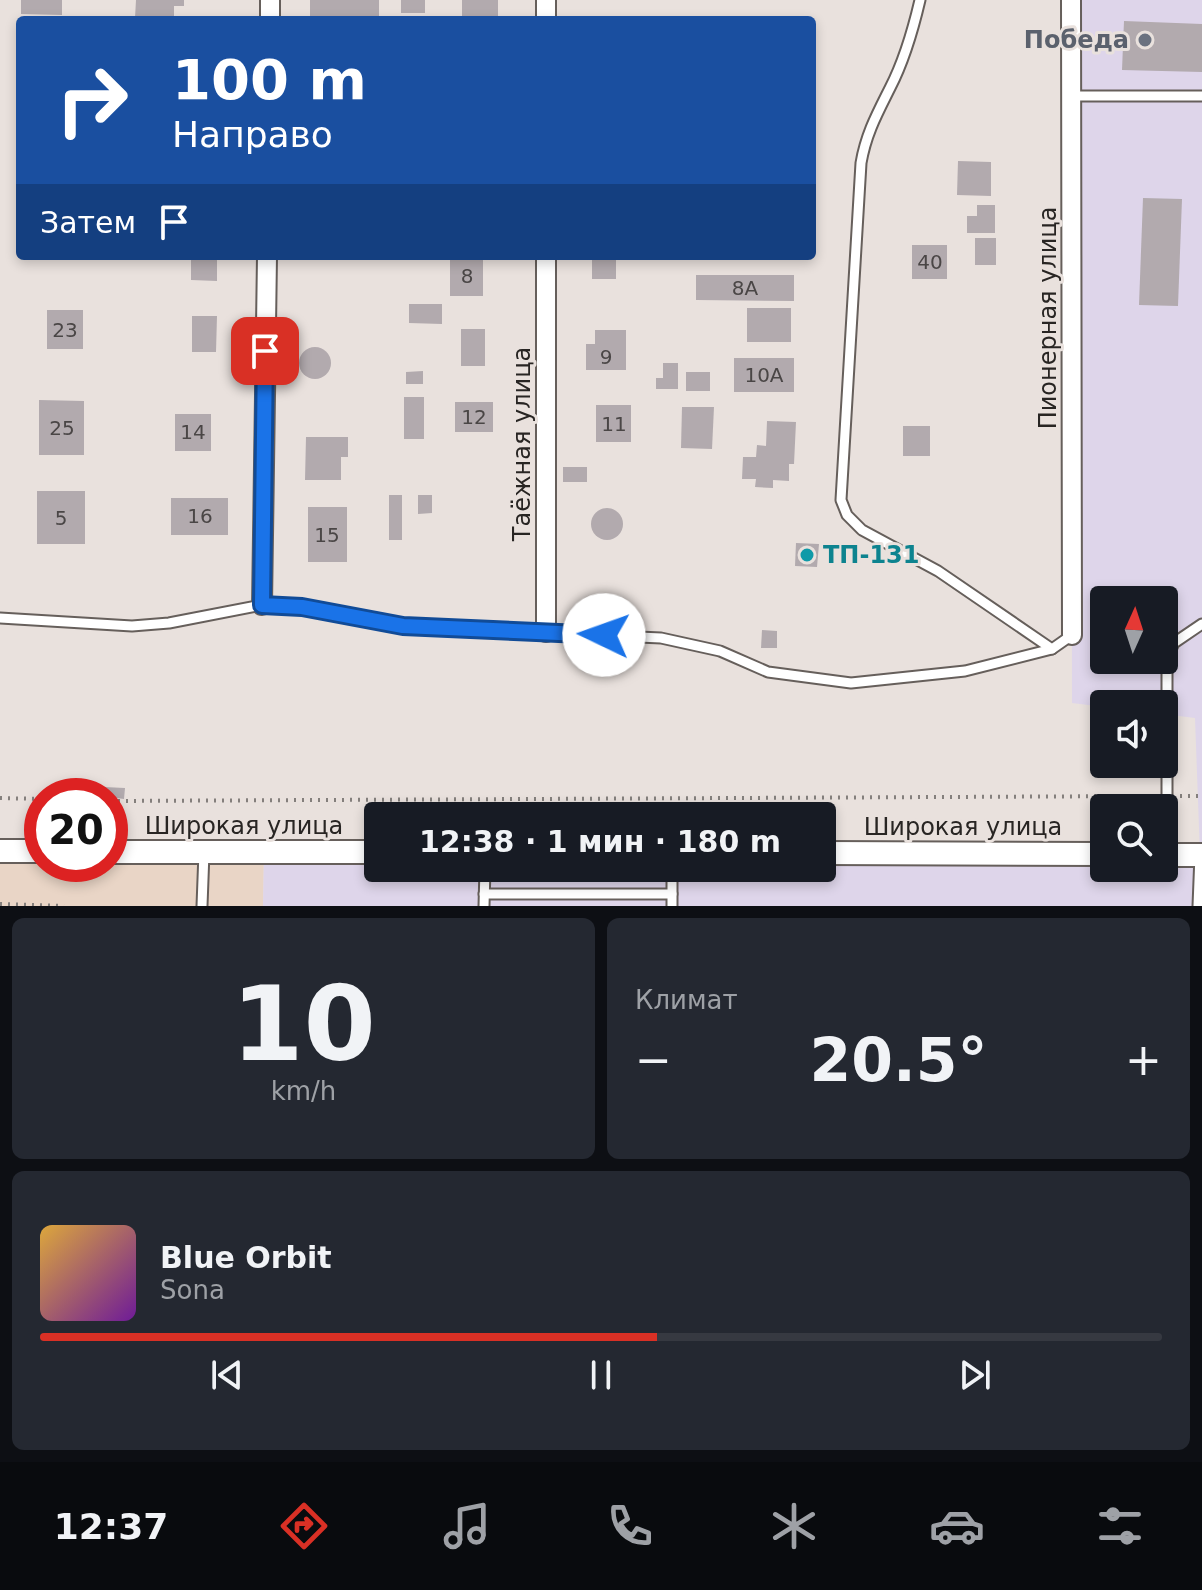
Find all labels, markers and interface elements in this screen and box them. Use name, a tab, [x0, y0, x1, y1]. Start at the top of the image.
place label: Победа	[1024, 26, 1129, 54]
marker: Победа	[1136, 31, 1154, 49]
text: 100 m	[172, 47, 367, 112]
icon: right	[40, 48, 144, 152]
text: Направо	[172, 114, 333, 155]
icon: arrive	[152, 200, 196, 244]
text: Затем	[40, 205, 136, 240]
street label: Пионерная улица	[1034, 207, 1062, 429]
house number: 40	[917, 250, 943, 274]
house number: 8	[461, 264, 473, 288]
house number: 8А	[732, 276, 759, 300]
pin	[231, 317, 299, 385]
house number: 23	[52, 318, 78, 342]
icon: arrive	[243, 329, 287, 373]
house number: 9	[600, 345, 612, 369]
street label: Таёжная улица	[508, 347, 536, 542]
house number: 10А	[744, 363, 784, 387]
house number: 12	[461, 405, 487, 429]
house number: 11	[601, 412, 627, 436]
house number: 25	[49, 416, 75, 440]
house number: 14	[180, 420, 206, 444]
house number: 16	[187, 504, 213, 528]
house number: 5	[55, 506, 67, 530]
house number: 15	[314, 523, 340, 547]
place label: ТП-131	[823, 541, 920, 569]
marker: ТП-131	[798, 546, 816, 564]
north arrow	[1090, 586, 1178, 674]
map controls	[1090, 586, 1178, 882]
position arrow	[562, 593, 646, 677]
button: sound	[1090, 690, 1178, 778]
speed limit sign: 20	[24, 778, 128, 882]
button: search	[1090, 794, 1178, 882]
street label: Широкая улица	[145, 812, 343, 840]
street label: Широкая улица	[864, 813, 1062, 841]
text: 12:38 · 1 мин · 180 m	[419, 824, 781, 859]
text: 10	[231, 963, 376, 1085]
text: Климат	[635, 985, 738, 1015]
text: 20.5°	[809, 1025, 988, 1095]
text: −	[635, 1034, 672, 1085]
text: +	[1125, 1034, 1162, 1085]
text: km/h	[271, 1076, 336, 1106]
text: Blue Orbit	[160, 1240, 332, 1275]
text: Sona	[160, 1275, 225, 1305]
icon: previous	[205, 1353, 249, 1397]
icon: pause	[579, 1353, 623, 1397]
icon: next	[953, 1353, 997, 1397]
icon: directions	[276, 1498, 332, 1554]
icon: music	[439, 1498, 495, 1554]
icon: phone	[602, 1498, 658, 1554]
icon: climate	[766, 1498, 822, 1554]
icon: car	[929, 1498, 985, 1554]
icon: filters	[1092, 1498, 1148, 1554]
text: 12:37	[54, 1506, 168, 1547]

